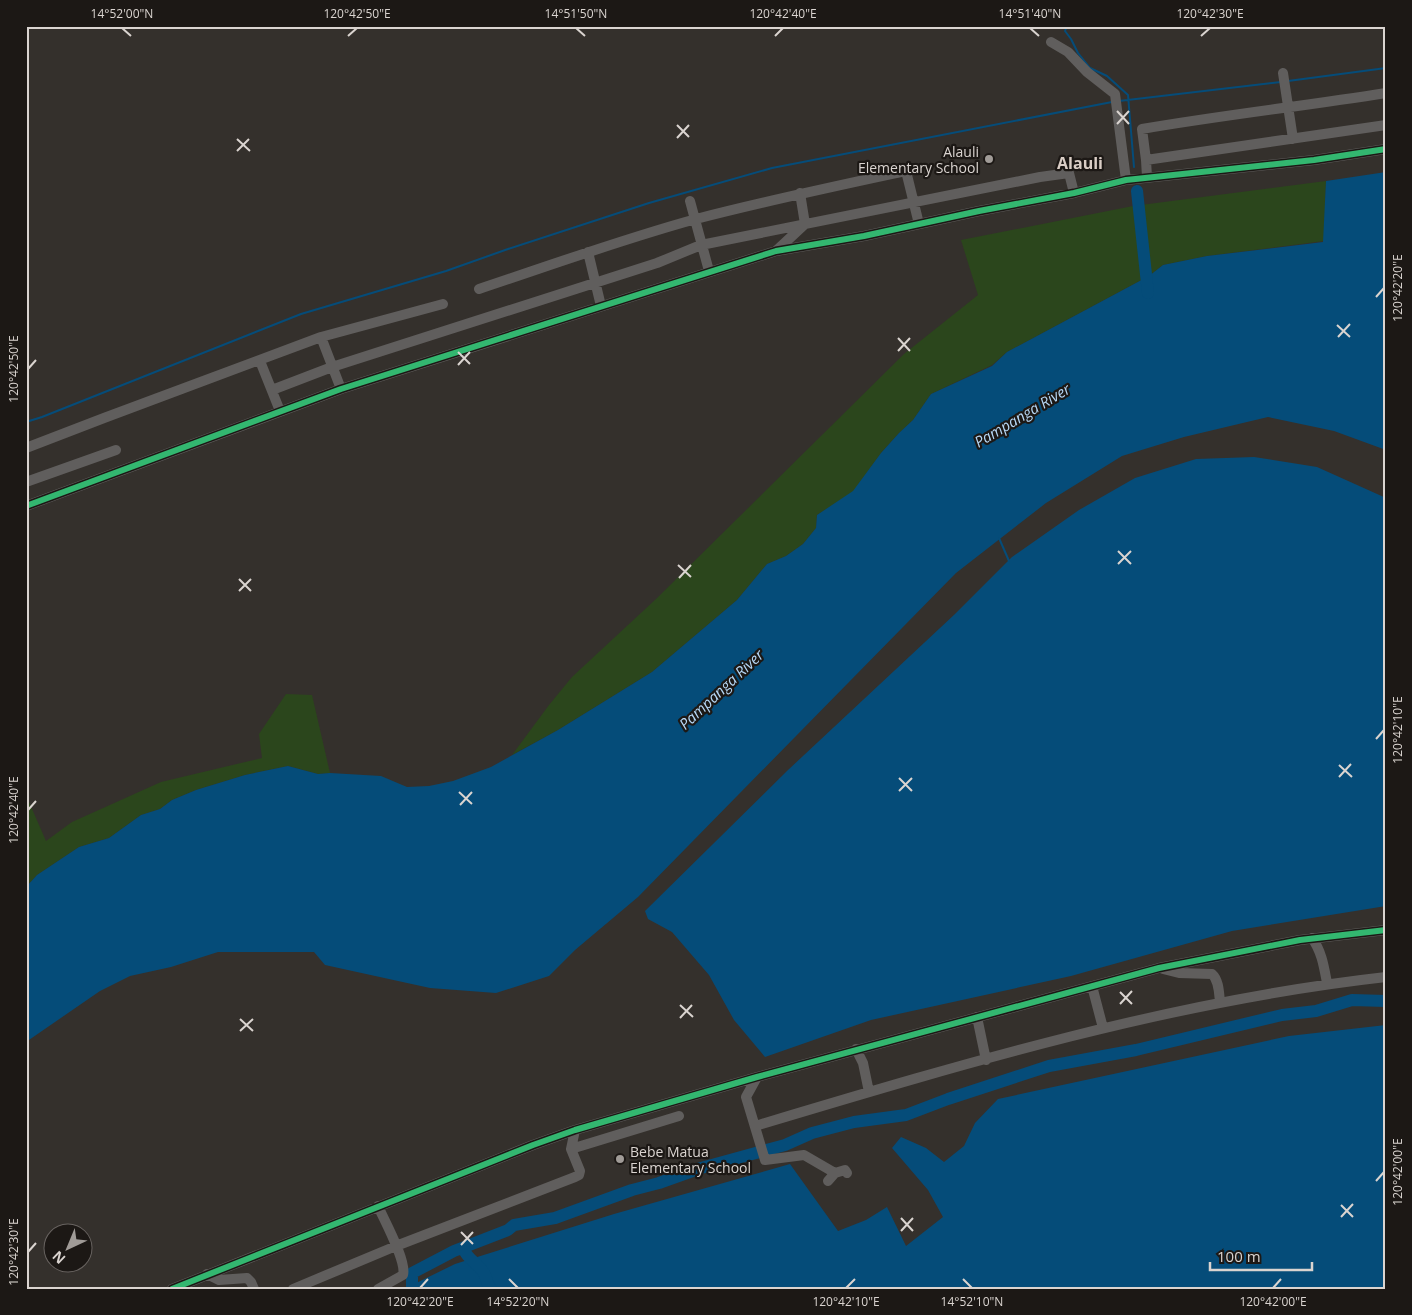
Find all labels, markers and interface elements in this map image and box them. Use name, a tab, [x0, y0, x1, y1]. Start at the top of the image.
text: 14°52'00"N	[91, 5, 153, 22]
text: 120°42'50"E	[323, 5, 391, 22]
text: 14°51'50"N	[545, 5, 607, 22]
text: 120°42'40"E	[749, 5, 817, 22]
text: 14°51'40"N	[999, 5, 1061, 22]
text: 120°42'30"E	[1176, 5, 1244, 22]
place label: Alauli Elementary School	[858, 142, 979, 177]
district label: Alauli	[1057, 152, 1103, 174]
marker: Alauli Elementary School	[983, 153, 995, 165]
text: 120°42'20"E	[1389, 254, 1406, 322]
text: 120°42'50"E	[5, 335, 22, 403]
water label: Pampanga River	[970, 378, 1075, 452]
water label: Pampanga River	[674, 644, 768, 733]
text: 120°42'10"E	[1389, 696, 1406, 764]
text: 120°42'40"E	[5, 776, 22, 844]
text: 120°42'00"E	[1389, 1138, 1406, 1206]
place label: Bebe Matua Elementary School	[630, 1142, 751, 1177]
marker: Bebe Matua Elementary School	[614, 1153, 626, 1165]
text: 120°42'30"E	[5, 1218, 22, 1286]
north arrow	[42, 1222, 92, 1272]
scale bar	[1210, 1240, 1312, 1272]
text: 100 m	[1217, 1246, 1261, 1266]
text: N	[48, 1247, 69, 1269]
text: 120°42'20"E	[386, 1293, 454, 1310]
text: 14°52'20"N	[487, 1293, 549, 1310]
text: 120°42'10"E	[812, 1293, 880, 1310]
text: 14°52'10"N	[941, 1293, 1003, 1310]
text: 120°42'00"E	[1239, 1293, 1307, 1310]

